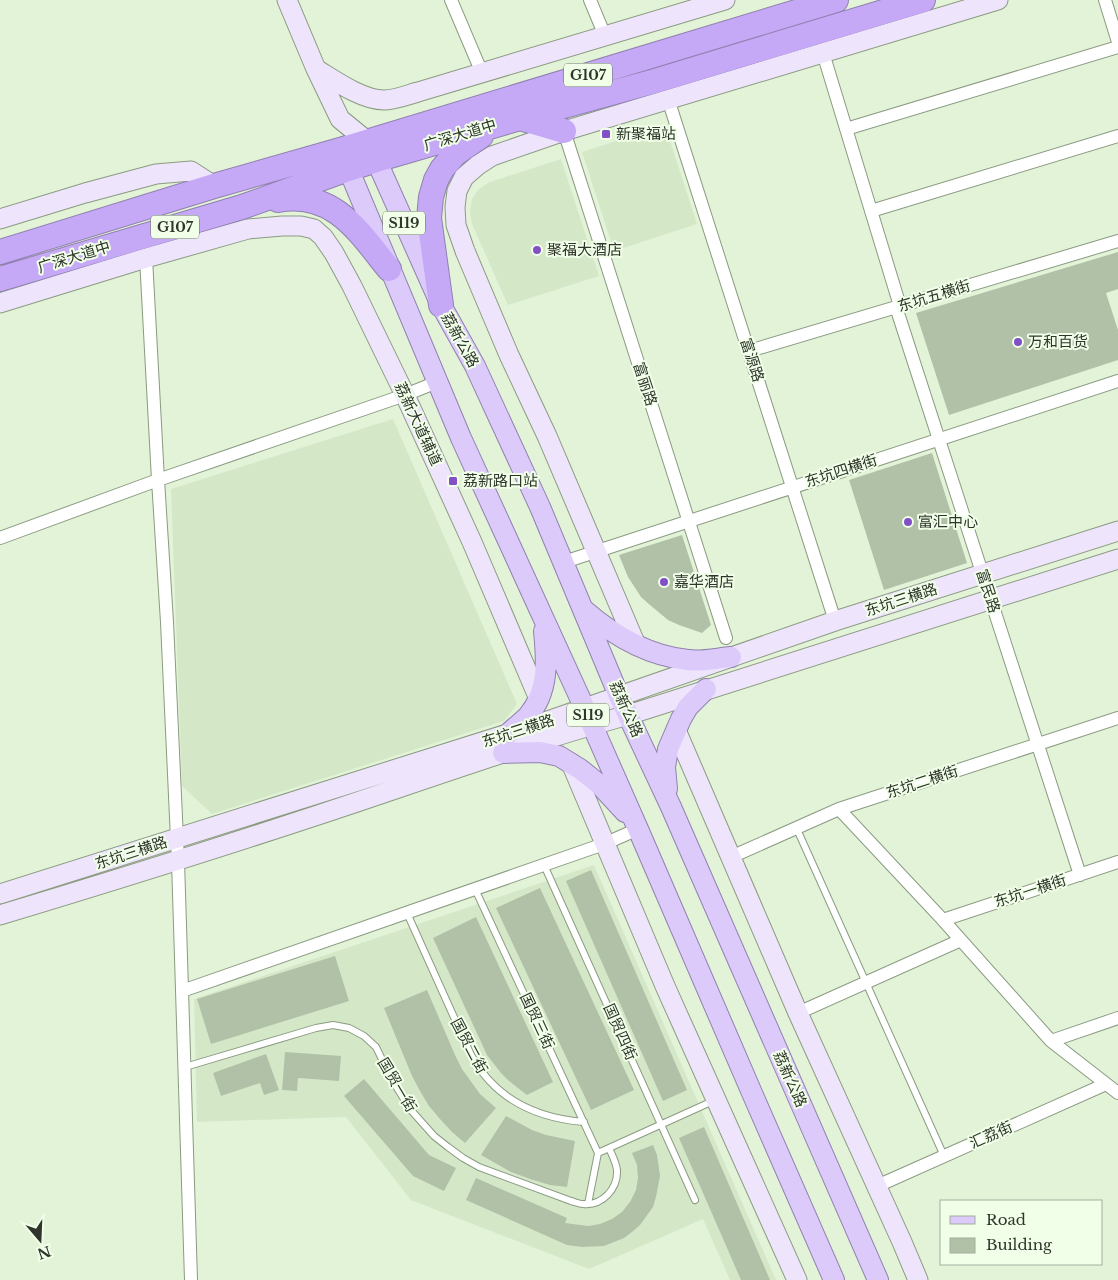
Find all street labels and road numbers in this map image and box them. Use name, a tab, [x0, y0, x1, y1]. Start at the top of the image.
road number: G107	[564, 64, 612, 86]
street label: 广深大道中	[421, 114, 499, 155]
road number: S119	[383, 212, 425, 234]
road number: G107	[151, 216, 199, 238]
street label: 广深大道中	[35, 236, 113, 277]
street label: 东坑五横街	[895, 275, 973, 316]
street label: 荔新公路	[438, 309, 483, 371]
street label: 富源路	[736, 336, 768, 384]
street label: 富丽路	[629, 360, 661, 408]
street label: 荔新大道辅道	[391, 379, 446, 469]
street label: 东坑四横街	[802, 450, 879, 491]
street label: 富民路	[972, 567, 1004, 615]
street label: 东坑三横路	[862, 579, 939, 620]
street label: 荔新公路	[606, 678, 647, 740]
road number: S119	[567, 704, 609, 726]
street label: 东坑三横路	[479, 710, 556, 751]
street label: 东坑二横街	[883, 761, 960, 802]
street label: 东坑三横路	[92, 832, 169, 873]
street label: 东坑一横街	[991, 870, 1068, 911]
street label: 国贸三街	[516, 990, 559, 1052]
street label: 国贸四街	[600, 1001, 641, 1063]
street label: 国贸二街	[447, 1015, 492, 1077]
street label: 荔新公路	[770, 1048, 811, 1110]
street label: 国贸一街	[374, 1054, 421, 1115]
street label: 汇荔街	[966, 1117, 1015, 1152]

